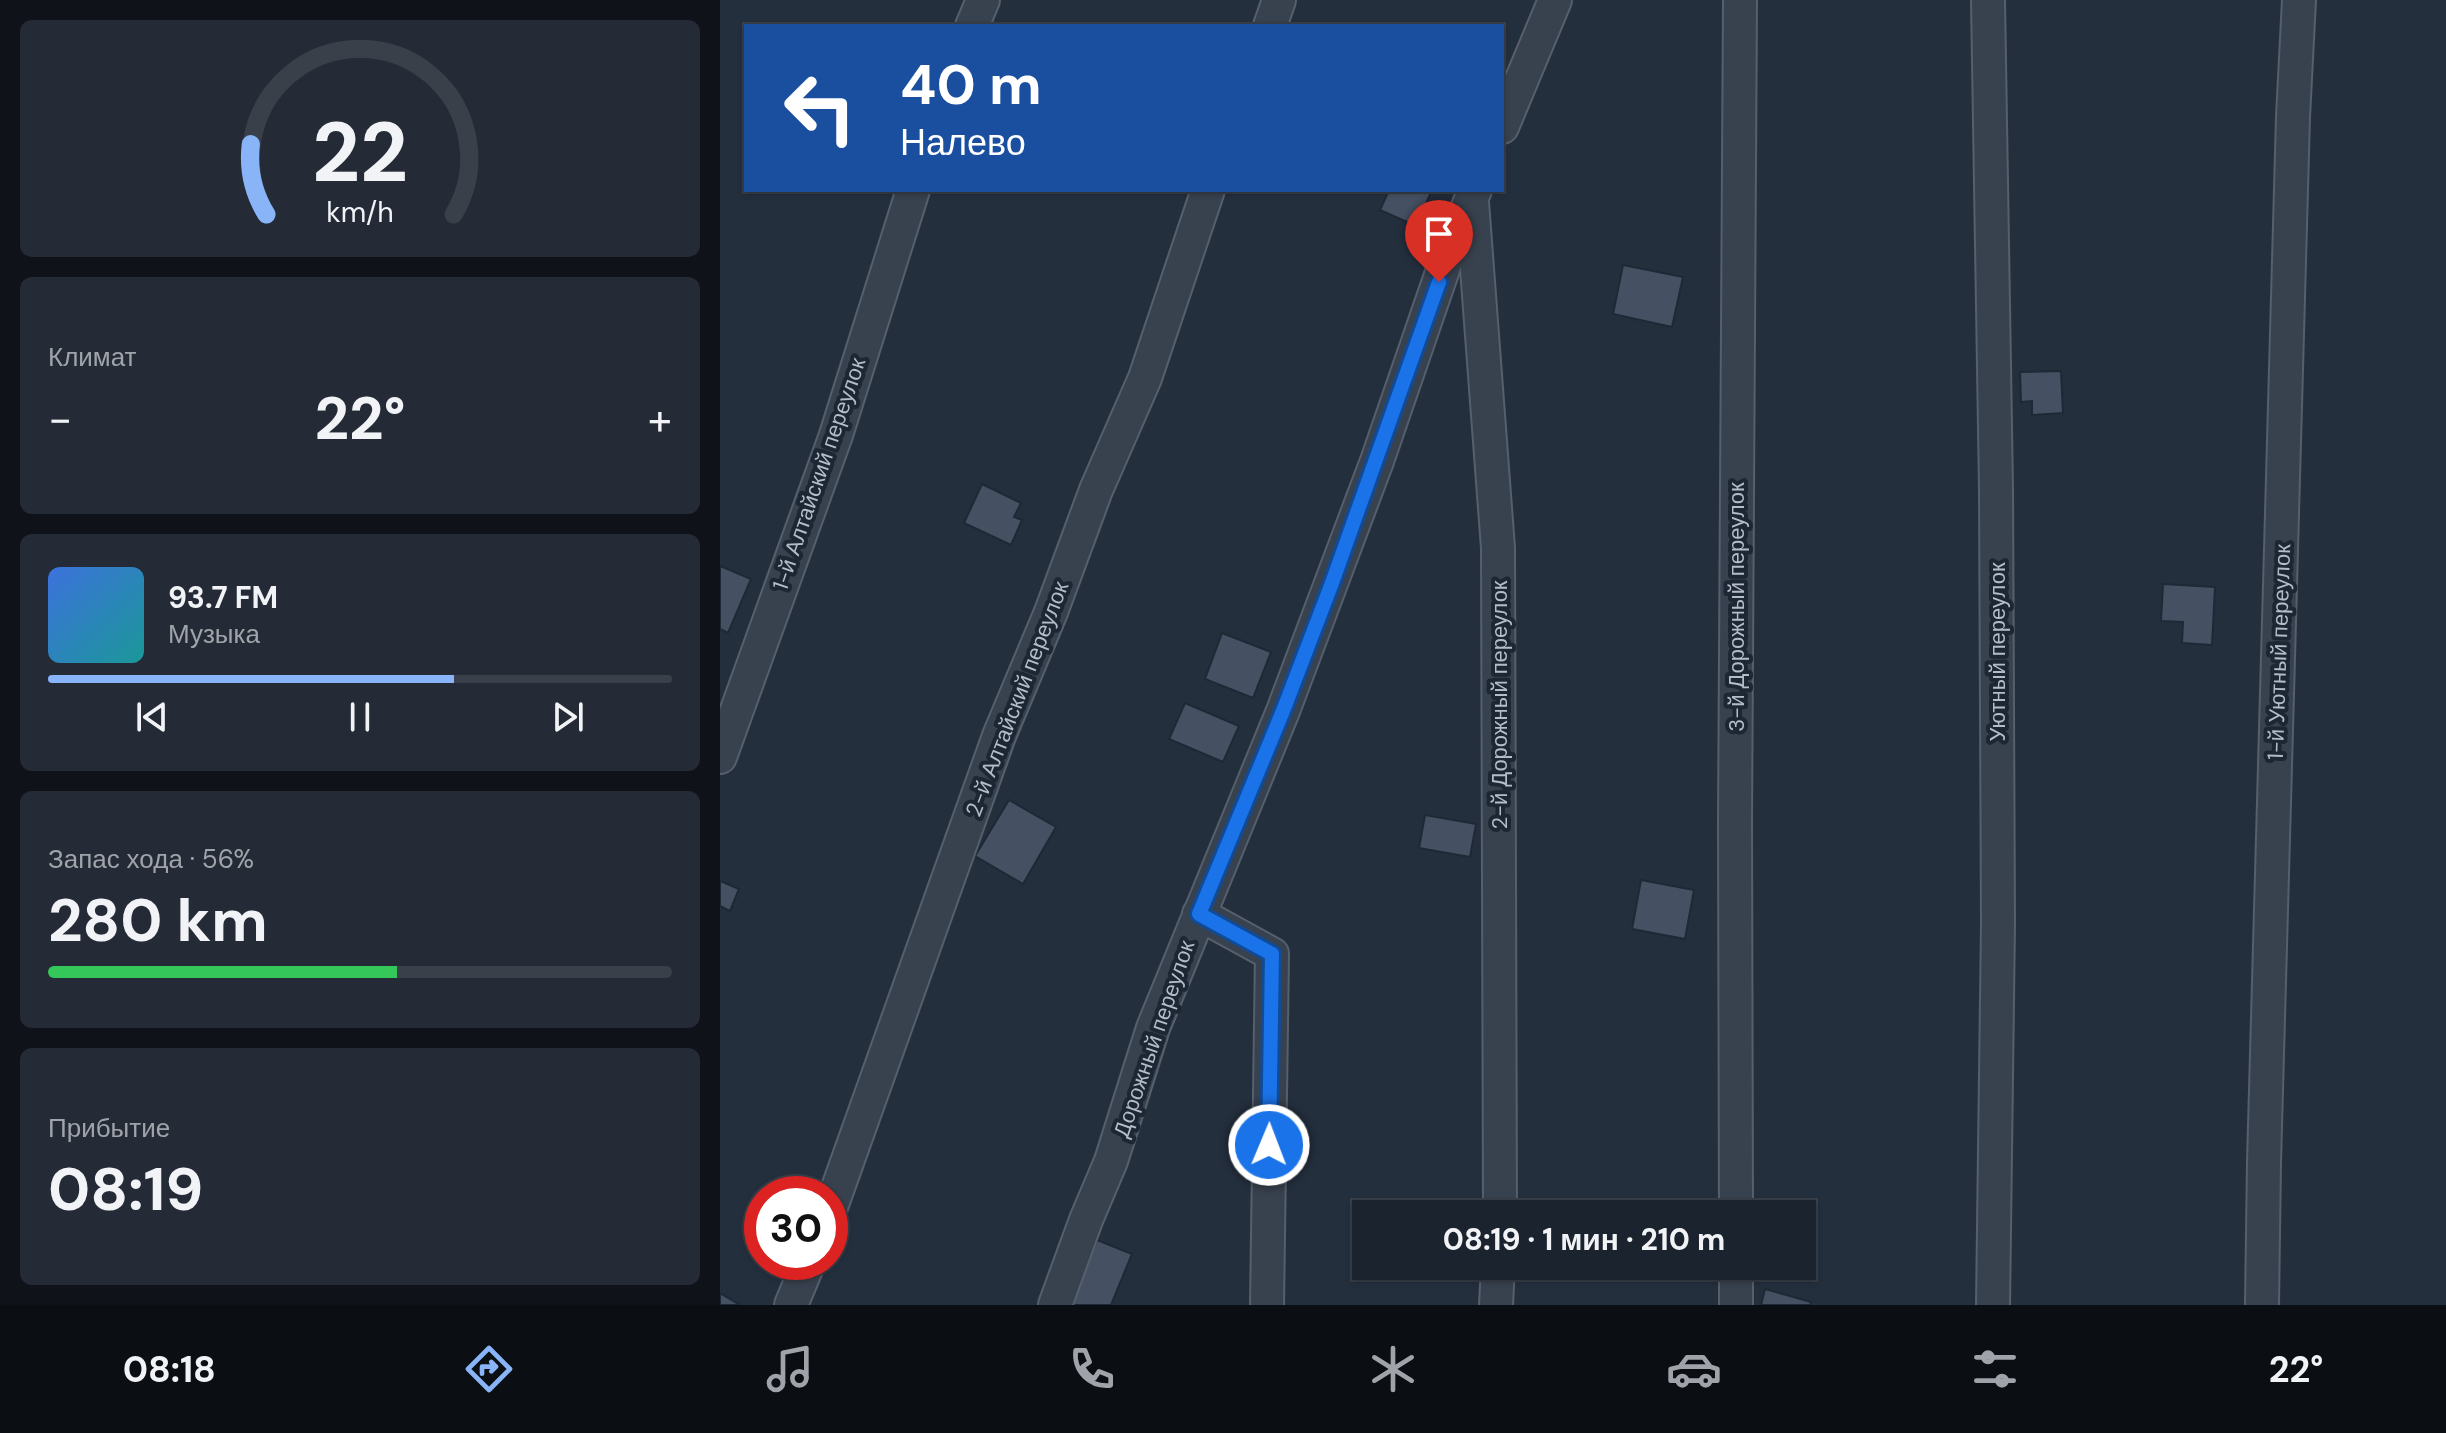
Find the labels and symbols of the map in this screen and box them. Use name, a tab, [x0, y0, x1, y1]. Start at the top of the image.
pin	[1405, 200, 1473, 282]
street label: 1-й Алтайский переулок	[766, 354, 872, 594]
street label: 3-й Дорожный переулок	[1722, 482, 1751, 732]
street label: 1-й Уютный переулок	[2261, 543, 2297, 760]
street label: Уютный переулок	[1983, 562, 2012, 742]
street label: 2-й Алтайский переулок	[959, 577, 1075, 821]
street label: 2-й Дорожный переулок	[1485, 580, 1514, 829]
street label: Дорожный переулок	[1107, 936, 1201, 1141]
position arrow	[1227, 1103, 1311, 1187]
speed limit sign: 30	[744, 1176, 848, 1280]

